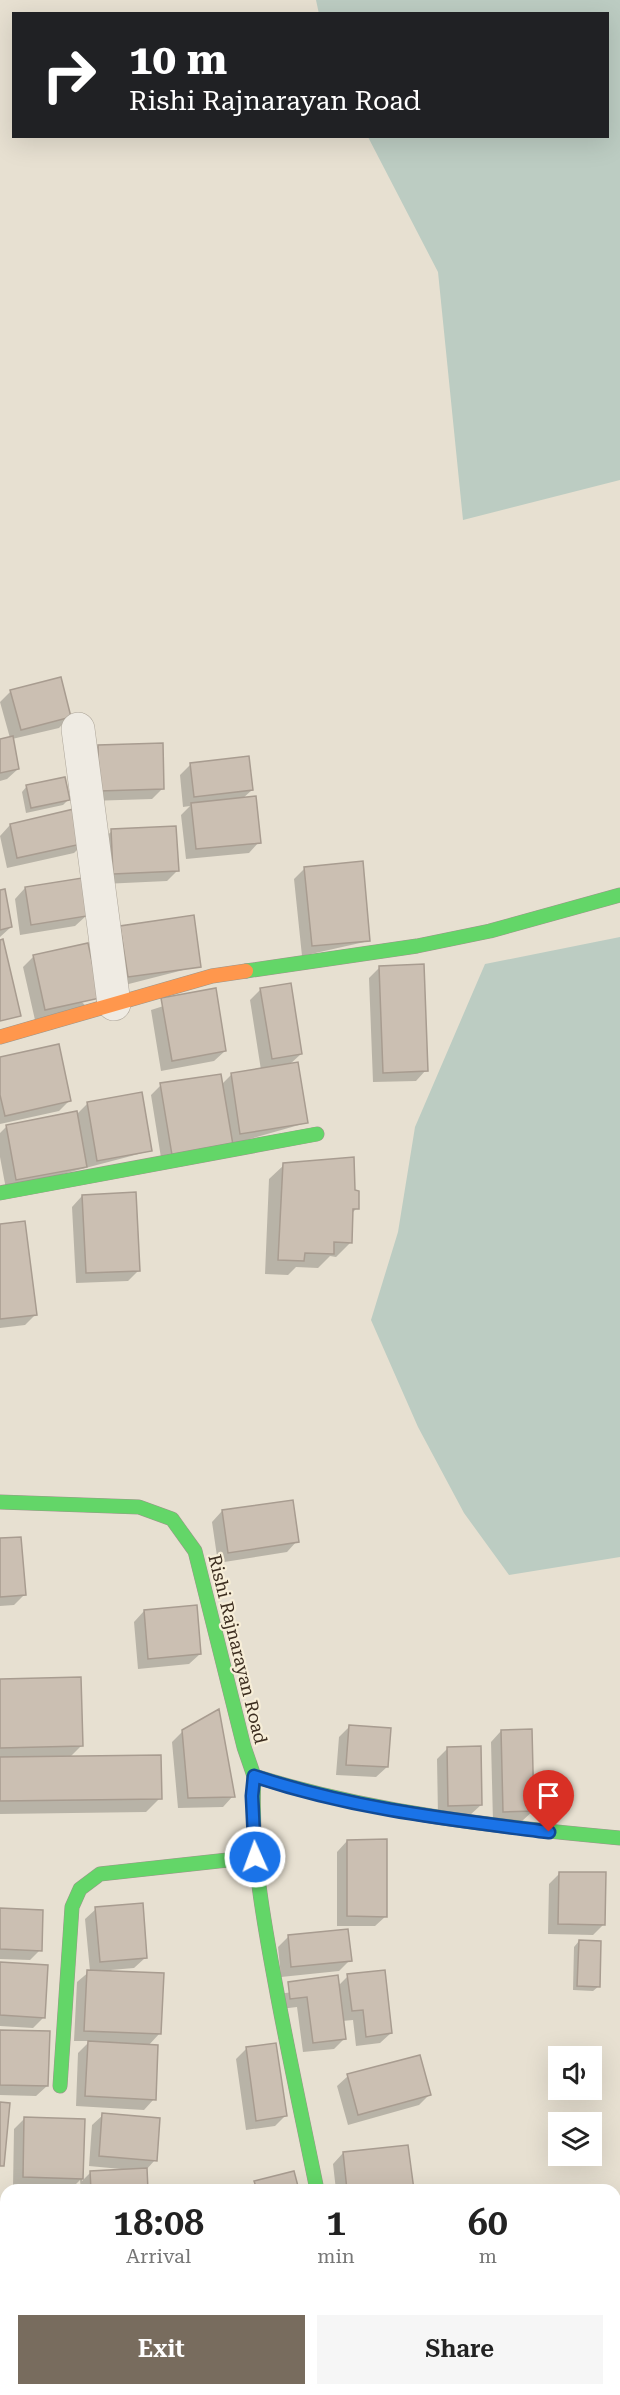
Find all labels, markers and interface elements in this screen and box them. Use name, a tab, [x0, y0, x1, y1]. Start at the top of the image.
text: 10 m	[129, 35, 227, 84]
icon: right	[30, 36, 108, 114]
text: Rishi Rajnarayan Road	[129, 85, 421, 117]
street label: Rishi Rajnarayan Road	[204, 1552, 272, 1746]
pin	[523, 1770, 574, 1832]
icon: arrive	[532, 1779, 565, 1812]
position arrow	[223, 1825, 287, 1889]
map controls	[548, 2046, 602, 2166]
button: sound	[548, 2046, 602, 2100]
button: layers	[548, 2112, 602, 2166]
text: 18:08	[113, 2202, 204, 2244]
text: 1	[326, 2202, 346, 2244]
text: 60	[468, 2202, 508, 2244]
text: Arrival	[126, 2244, 191, 2268]
text: min	[317, 2244, 355, 2268]
text: m	[479, 2244, 497, 2268]
button: Exit	[18, 2315, 305, 2384]
button: Share	[317, 2315, 603, 2384]

